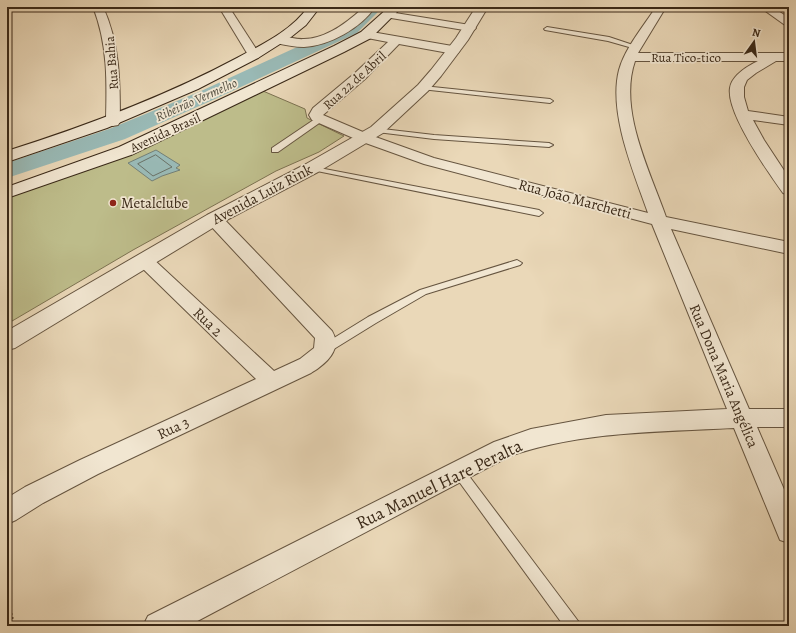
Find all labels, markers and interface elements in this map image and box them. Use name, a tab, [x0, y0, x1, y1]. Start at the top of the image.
north arrow	[734, 22, 774, 62]
text: N	[751, 25, 762, 41]
street label: Rua Bahia	[101, 35, 122, 90]
street label: Rua 22 de Abril	[319, 48, 389, 113]
street label: Rua Tico-tico	[651, 49, 721, 66]
water label: Ribeirão Vermelho	[153, 74, 240, 125]
street label: Avenida Brasil	[126, 109, 203, 157]
street label: Avenida Luiz Rink	[207, 159, 316, 229]
street label: Rua João Marchetti	[516, 174, 634, 224]
place label: Metalclube	[121, 193, 188, 213]
marker: Metalclube	[108, 198, 118, 208]
street label: Rua Dona Maria Angélica	[685, 301, 763, 451]
street label: Rua 2	[189, 303, 227, 341]
street label: Rua 3	[154, 412, 192, 444]
street label: Rua Manuel Hare Peralta	[352, 433, 527, 535]

